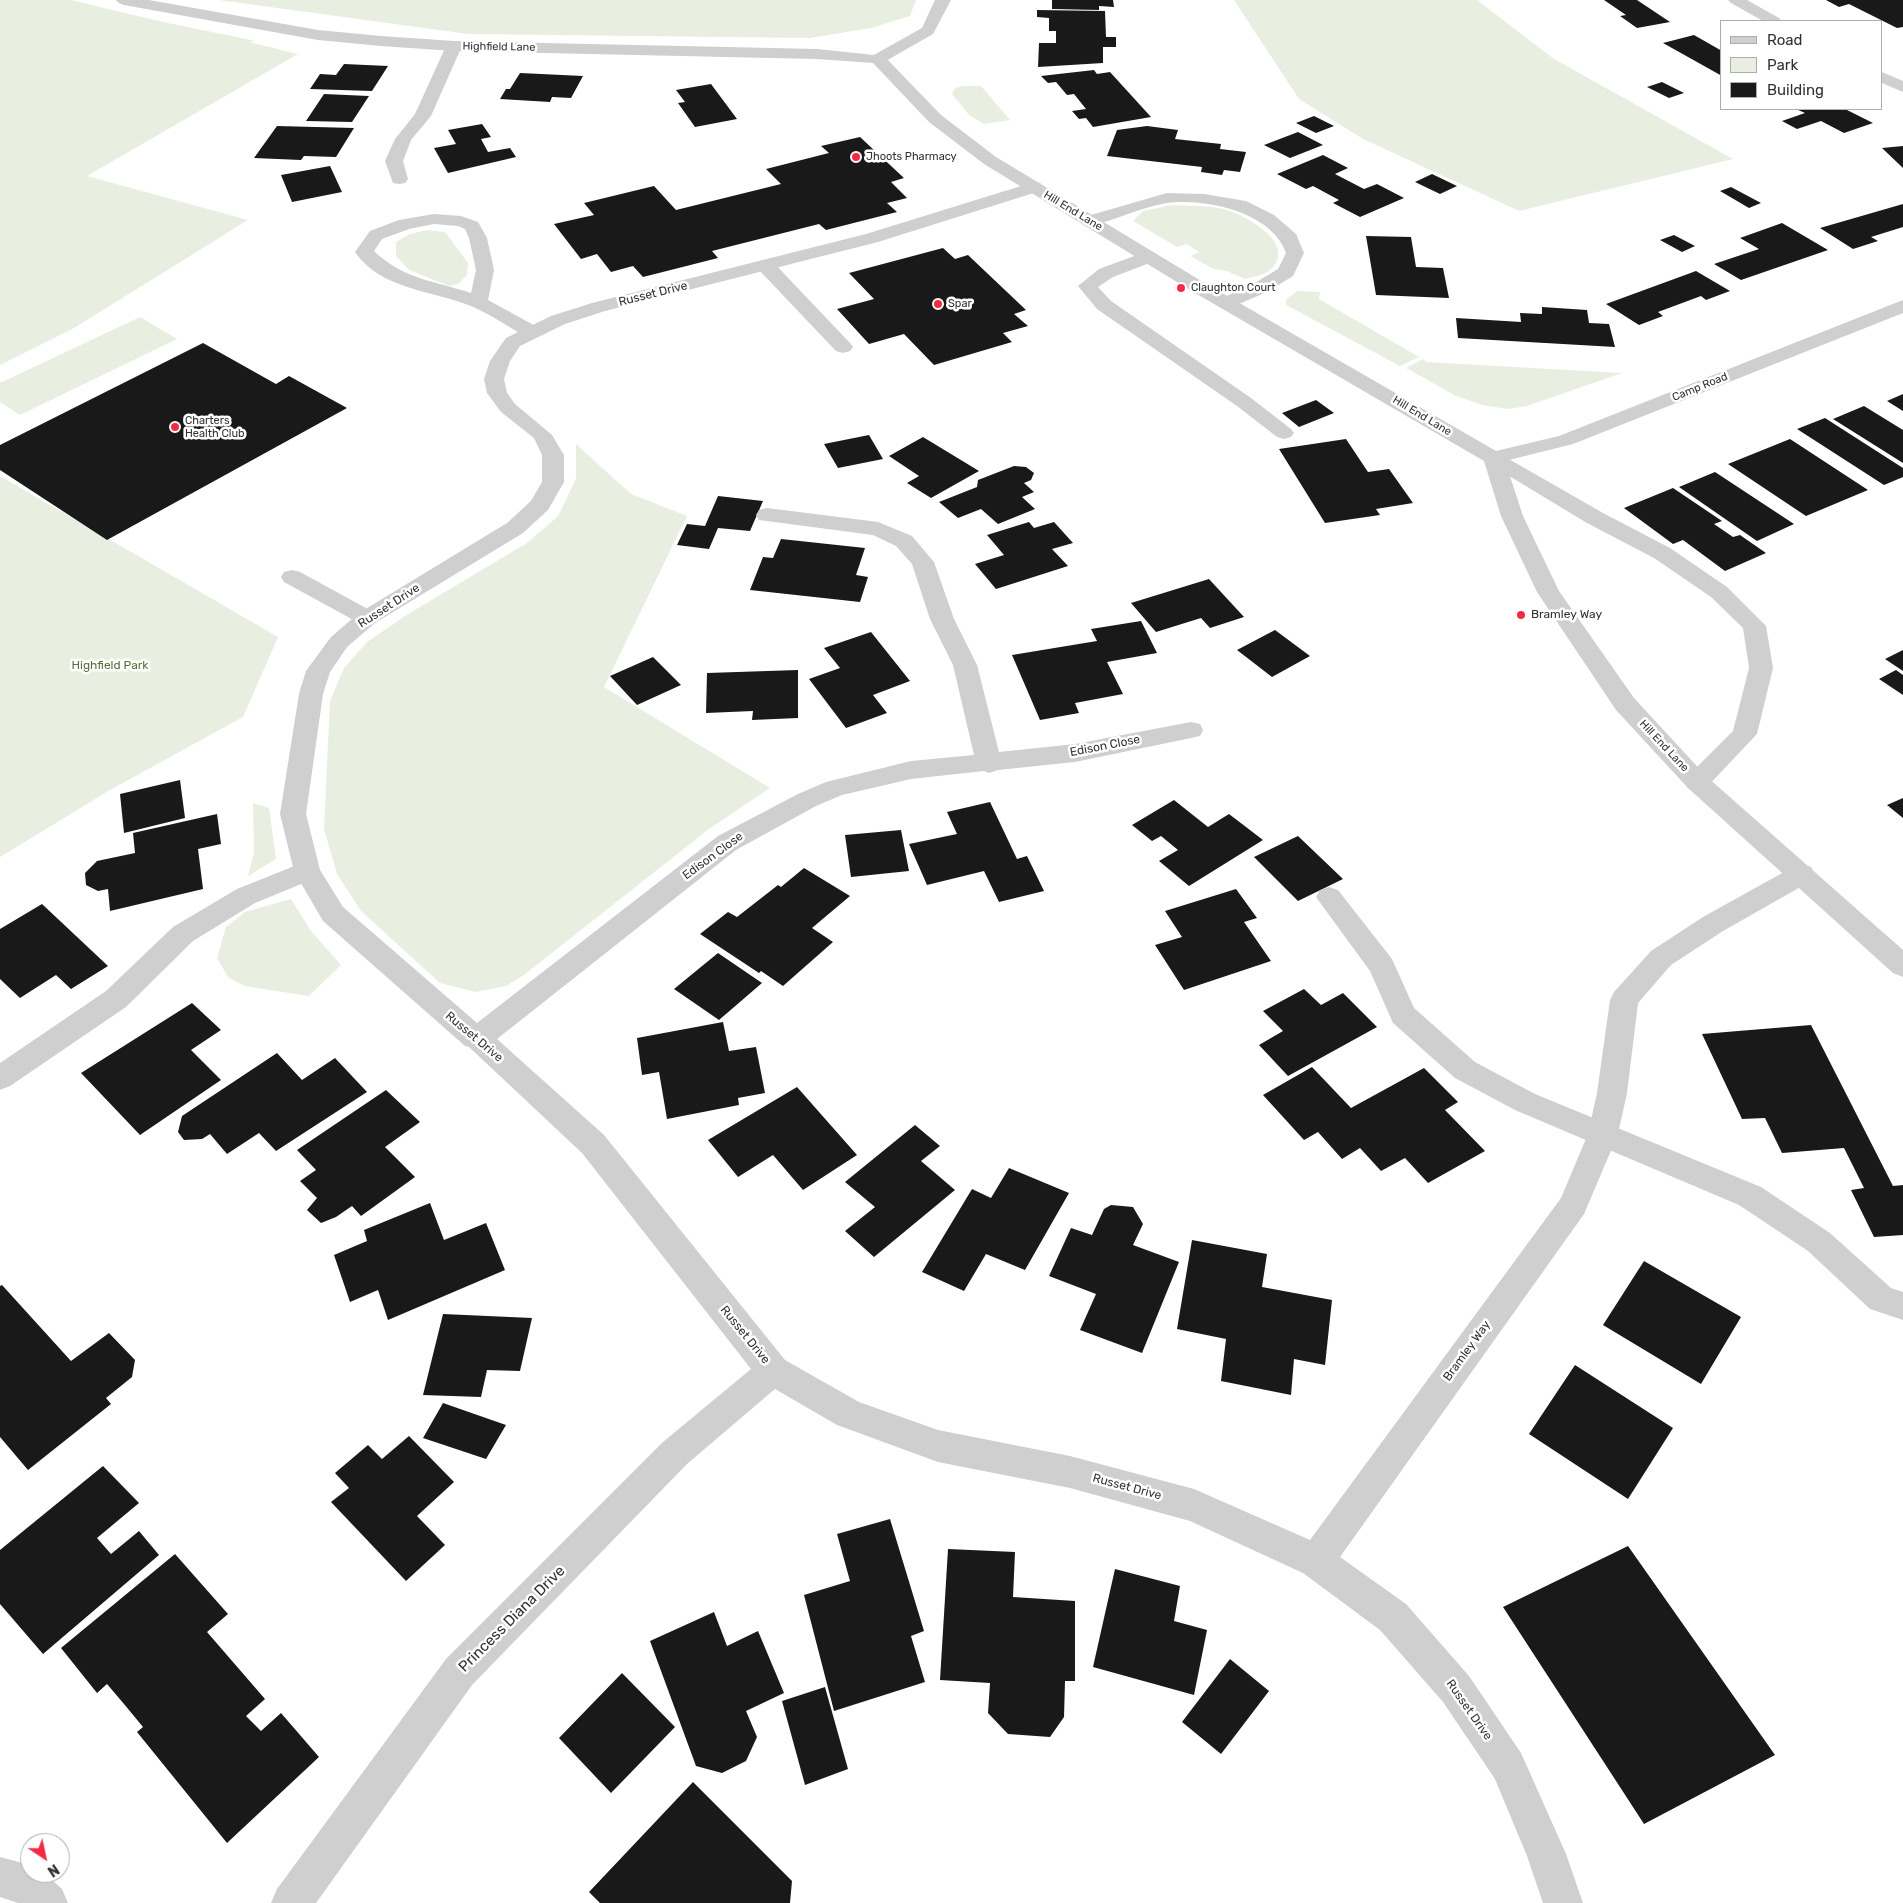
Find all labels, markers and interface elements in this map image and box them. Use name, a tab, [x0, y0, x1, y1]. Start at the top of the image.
legend	[1720, 20, 1883, 110]
text: Road	[1767, 31, 1803, 49]
street label: Highfield Lane	[462, 40, 536, 54]
text: Park	[1767, 56, 1798, 74]
text: Building	[1767, 81, 1824, 99]
place label: Jhoots Pharmacy	[866, 150, 957, 164]
marker: Jhoots Pharmacy	[850, 151, 862, 163]
street label: Hill End Lane	[1041, 188, 1105, 234]
street label: Russet Drive	[617, 278, 689, 310]
place label: Claughton Court	[1191, 281, 1276, 295]
marker: Claughton Court	[1175, 282, 1187, 294]
place label: Spar	[948, 297, 972, 311]
marker: Spar	[932, 298, 944, 310]
street label: Camp Road	[1670, 370, 1730, 404]
street label: Hill End Lane	[1390, 393, 1454, 439]
place label: Charters Health Club	[185, 414, 245, 440]
marker: Charters Health Club	[169, 421, 181, 433]
street label: Russet Drive	[356, 581, 422, 631]
place label: Bramley Way	[1531, 608, 1602, 622]
marker: Bramley Way	[1515, 609, 1527, 621]
park label: Highfield Park	[71, 659, 149, 673]
street label: Hill End Lane	[1637, 717, 1691, 775]
street label: Edison Close	[1069, 732, 1141, 760]
street label: Edison Close	[680, 829, 746, 883]
street label: Russet Drive	[442, 1009, 506, 1065]
street label: Russet Drive	[717, 1303, 773, 1367]
street label: Bramley Way	[1440, 1318, 1494, 1384]
street label: Russet Drive	[1091, 1471, 1163, 1503]
street label: Princess Diana Drive	[455, 1562, 569, 1676]
street label: Russet Drive	[1443, 1677, 1495, 1743]
north arrow	[20, 1833, 70, 1883]
text: N	[44, 1860, 62, 1880]

